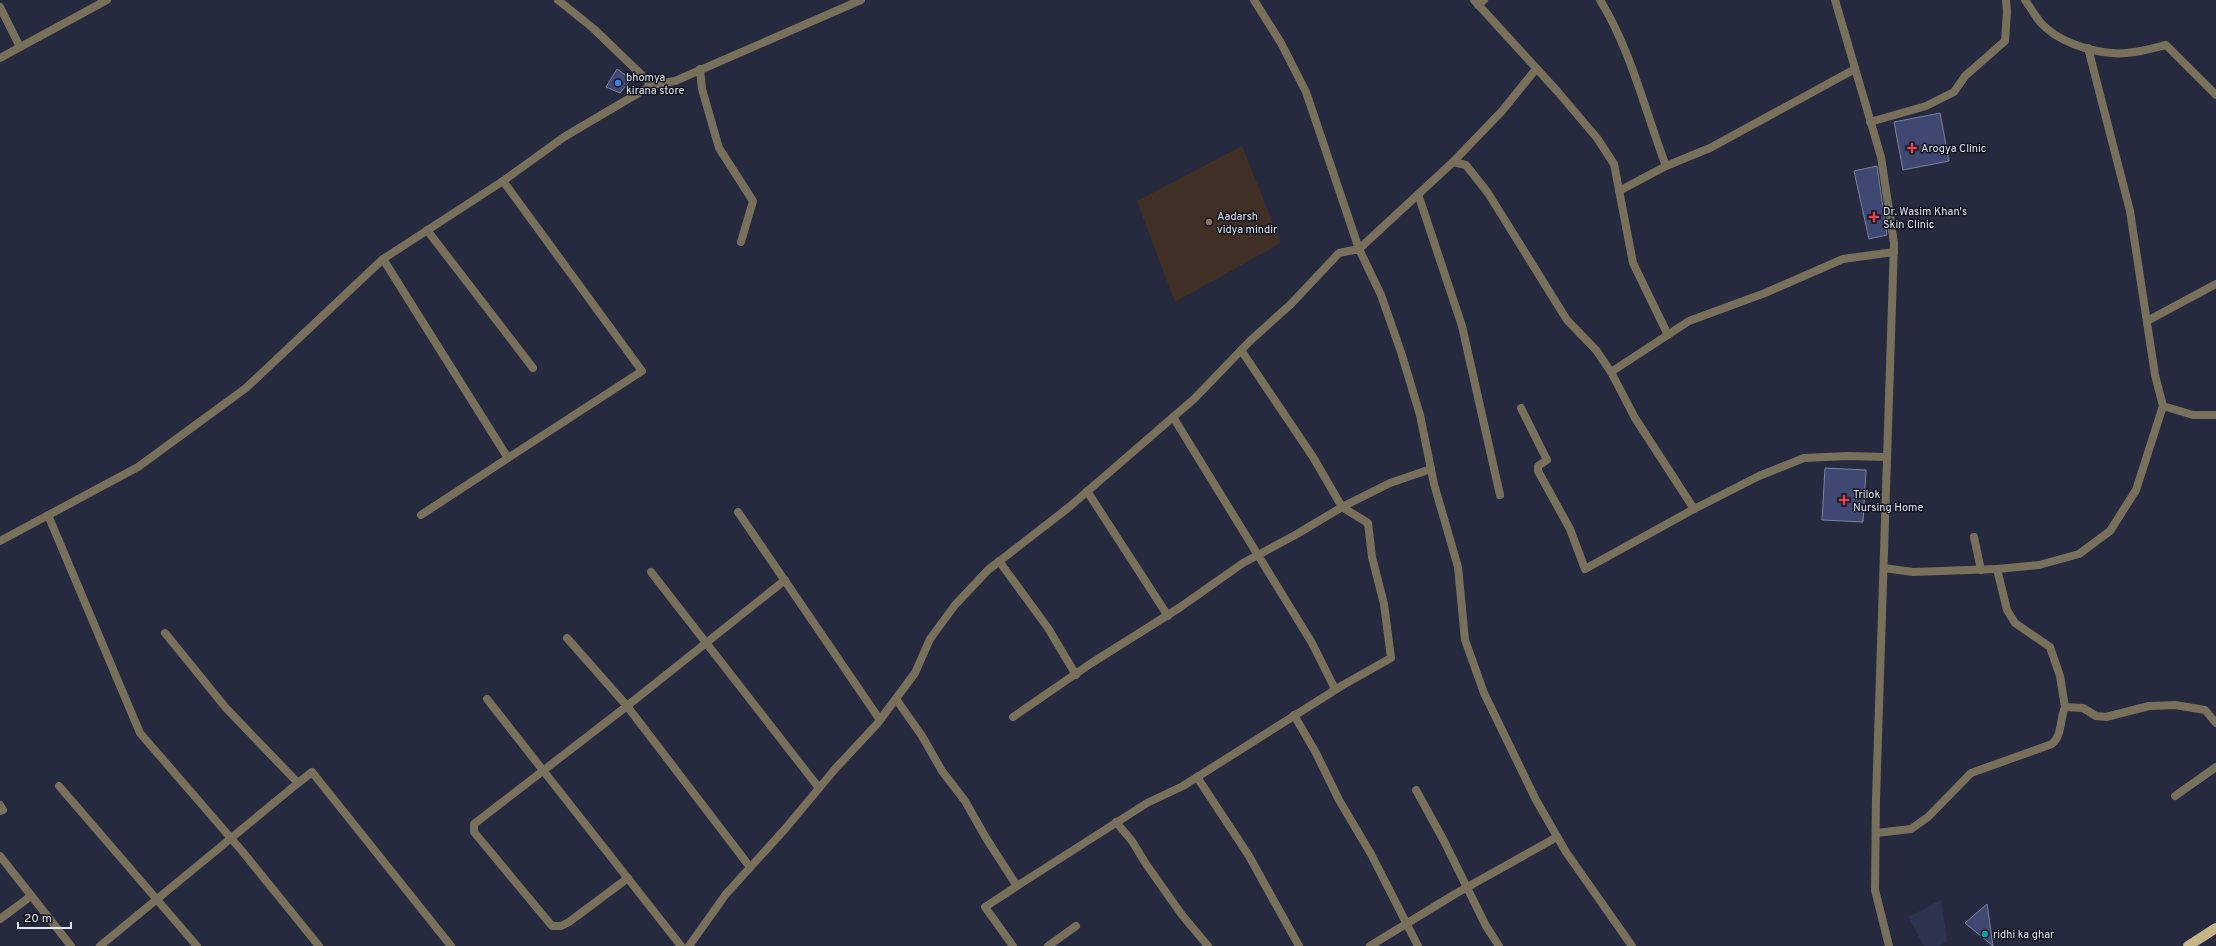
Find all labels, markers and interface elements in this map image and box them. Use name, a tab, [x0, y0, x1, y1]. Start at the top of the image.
place label: bhomya kirana store	[626, 71, 684, 98]
marker: bhomya kirana store	[613, 78, 623, 88]
marker: Arogya Clinic	[1906, 142, 1918, 154]
place label: Arogya Clinic	[1921, 142, 1986, 156]
place label: Dr. Wasim Khan's Skin Clinic	[1883, 205, 1967, 232]
place label: Aadarsh vidya mindir	[1217, 210, 1278, 237]
marker: Dr. Wasim Khan's Skin Clinic	[1868, 211, 1880, 223]
marker: Aadarsh vidya mindir	[1204, 217, 1214, 227]
place label: Trilok Nursing Home	[1853, 488, 1924, 515]
marker: Trilok Nursing Home	[1838, 494, 1850, 506]
scale bar	[18, 904, 71, 930]
text: 20 m	[24, 911, 52, 927]
place label: ridhi ka ghar	[1993, 928, 2055, 942]
marker: ridhi ka ghar	[1980, 929, 1990, 939]

